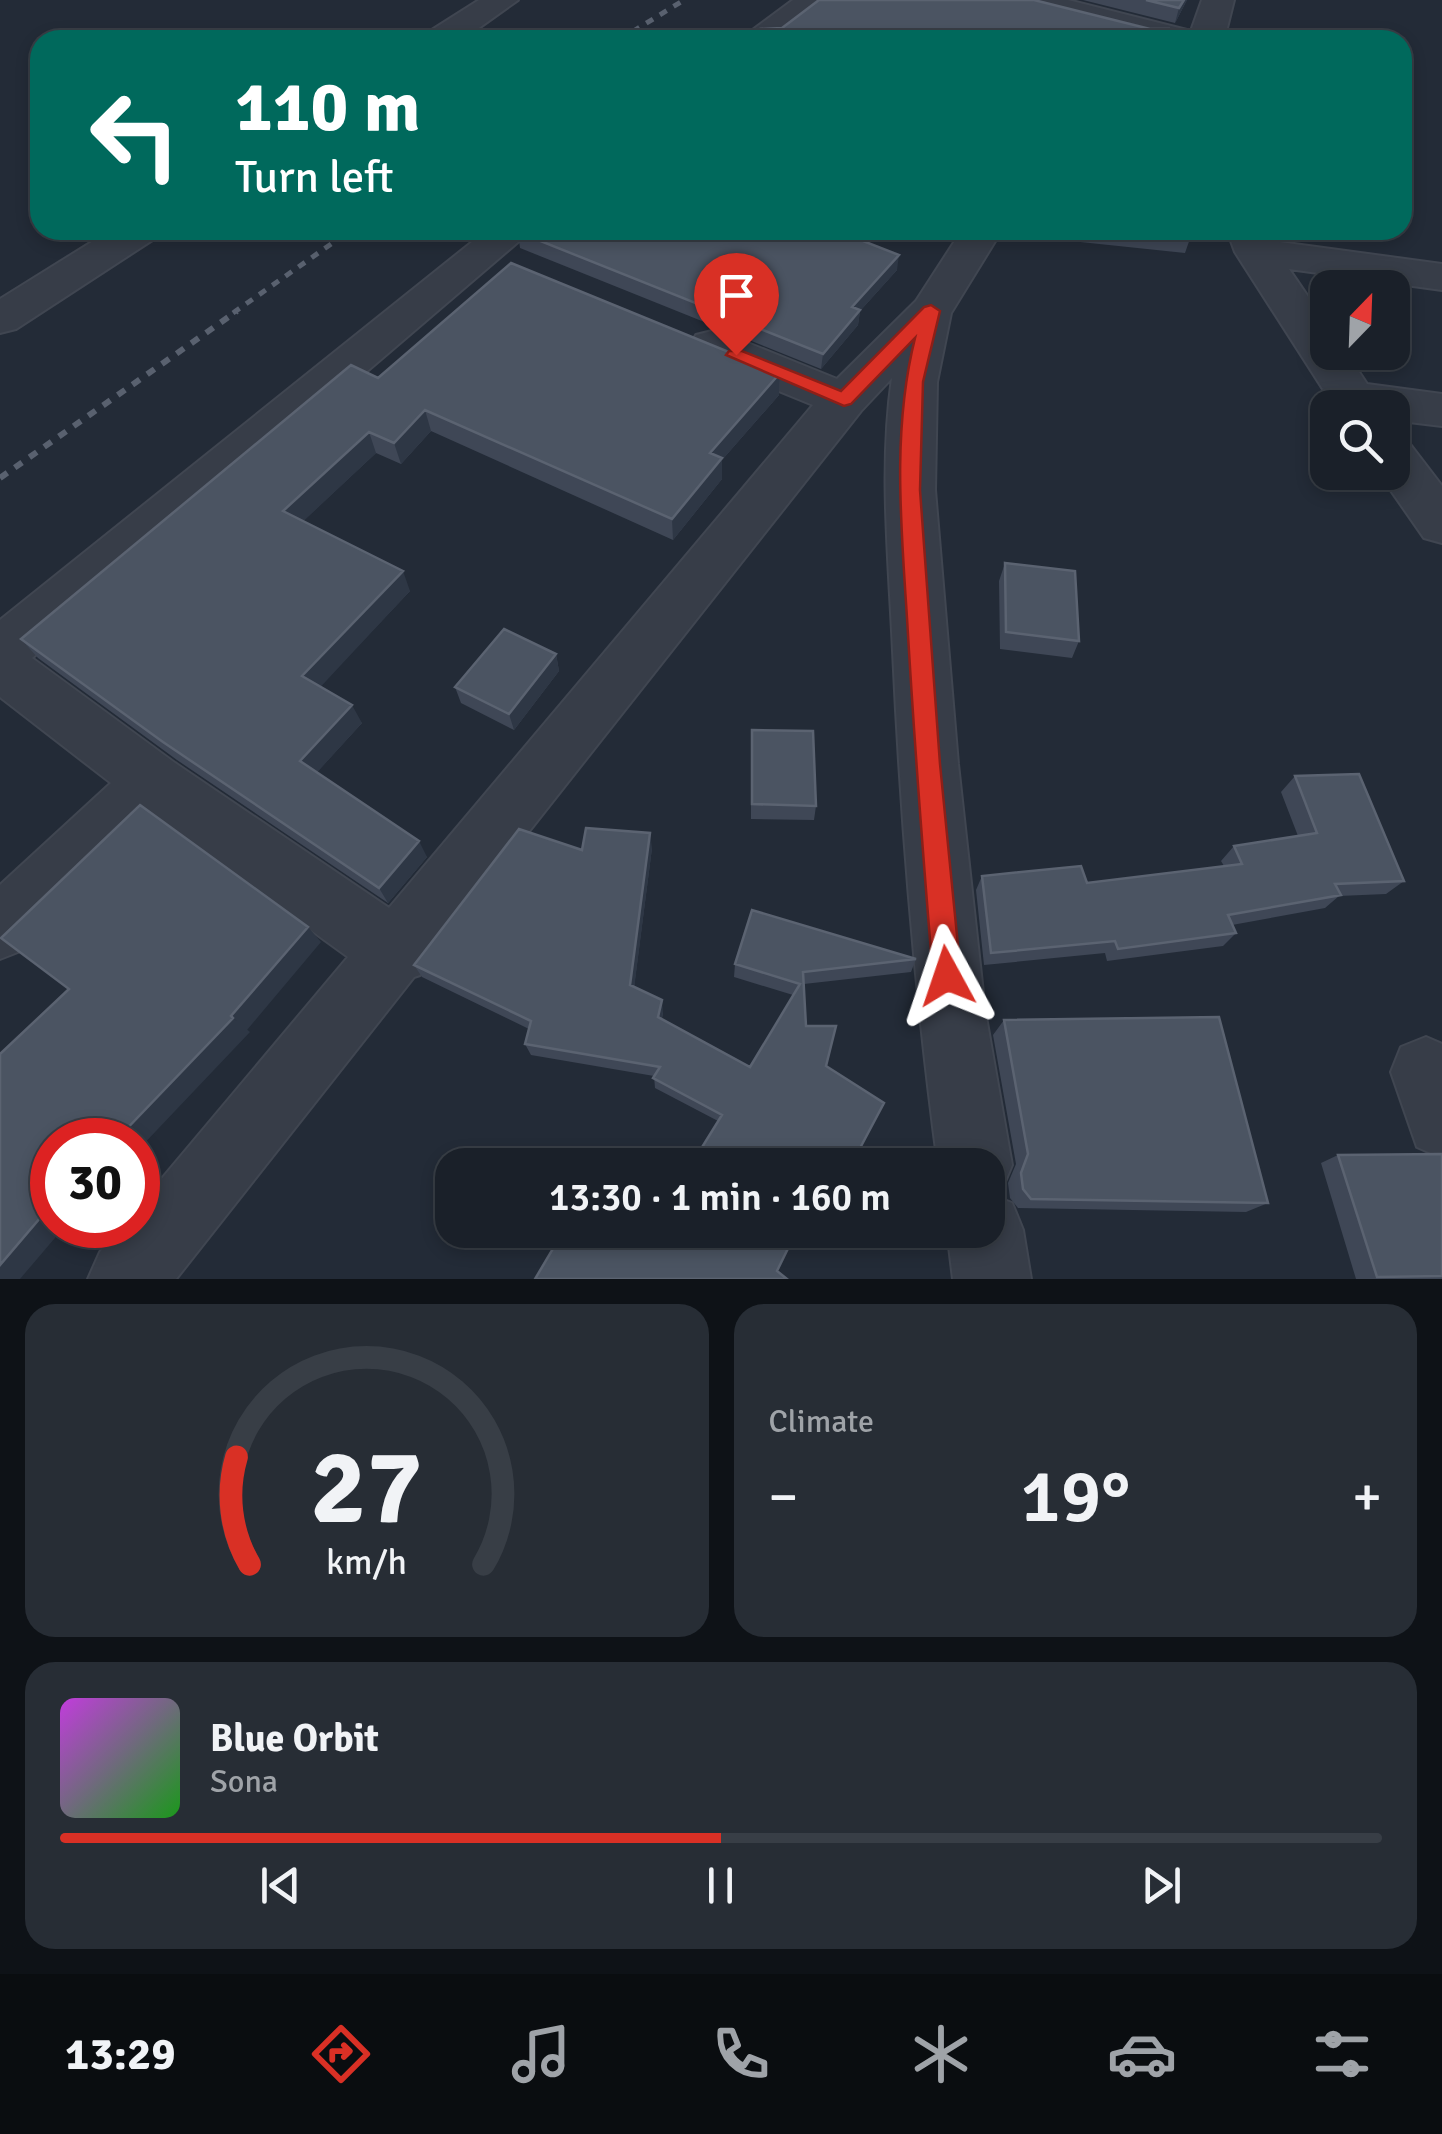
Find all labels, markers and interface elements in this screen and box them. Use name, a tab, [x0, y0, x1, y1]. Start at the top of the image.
text: 110 m	[235, 64, 420, 150]
icon: left	[70, 70, 200, 200]
text: Turn left	[235, 150, 394, 205]
pin	[694, 253, 779, 356]
icon: arrive	[709, 268, 764, 323]
north arrow	[1310, 270, 1410, 370]
map controls	[1310, 270, 1410, 490]
button: search	[1310, 390, 1410, 490]
position arrow	[895, 924, 999, 1028]
speed limit sign: 30	[30, 1118, 160, 1248]
text: 13:30 · 1 min · 160 m	[549, 1174, 891, 1221]
text: Climate	[769, 1402, 874, 1441]
text: 27	[311, 1424, 423, 1552]
text: 19°	[1020, 1450, 1130, 1543]
text: −	[769, 1463, 798, 1531]
text: +	[1352, 1463, 1382, 1531]
text: km/h	[326, 1540, 407, 1584]
text: Blue Orbit	[210, 1715, 379, 1762]
text: Sona	[210, 1762, 278, 1801]
icon: previous	[253, 1858, 308, 1913]
icon: pause	[693, 1858, 748, 1913]
icon: next	[1134, 1858, 1189, 1913]
icon: directions	[306, 2019, 376, 2089]
icon: music	[506, 2019, 576, 2089]
icon: phone	[706, 2019, 776, 2089]
icon: climate	[906, 2019, 976, 2089]
icon: car	[1107, 2019, 1177, 2089]
icon: filters	[1307, 2019, 1377, 2089]
text: 13:29	[65, 2027, 176, 2082]

